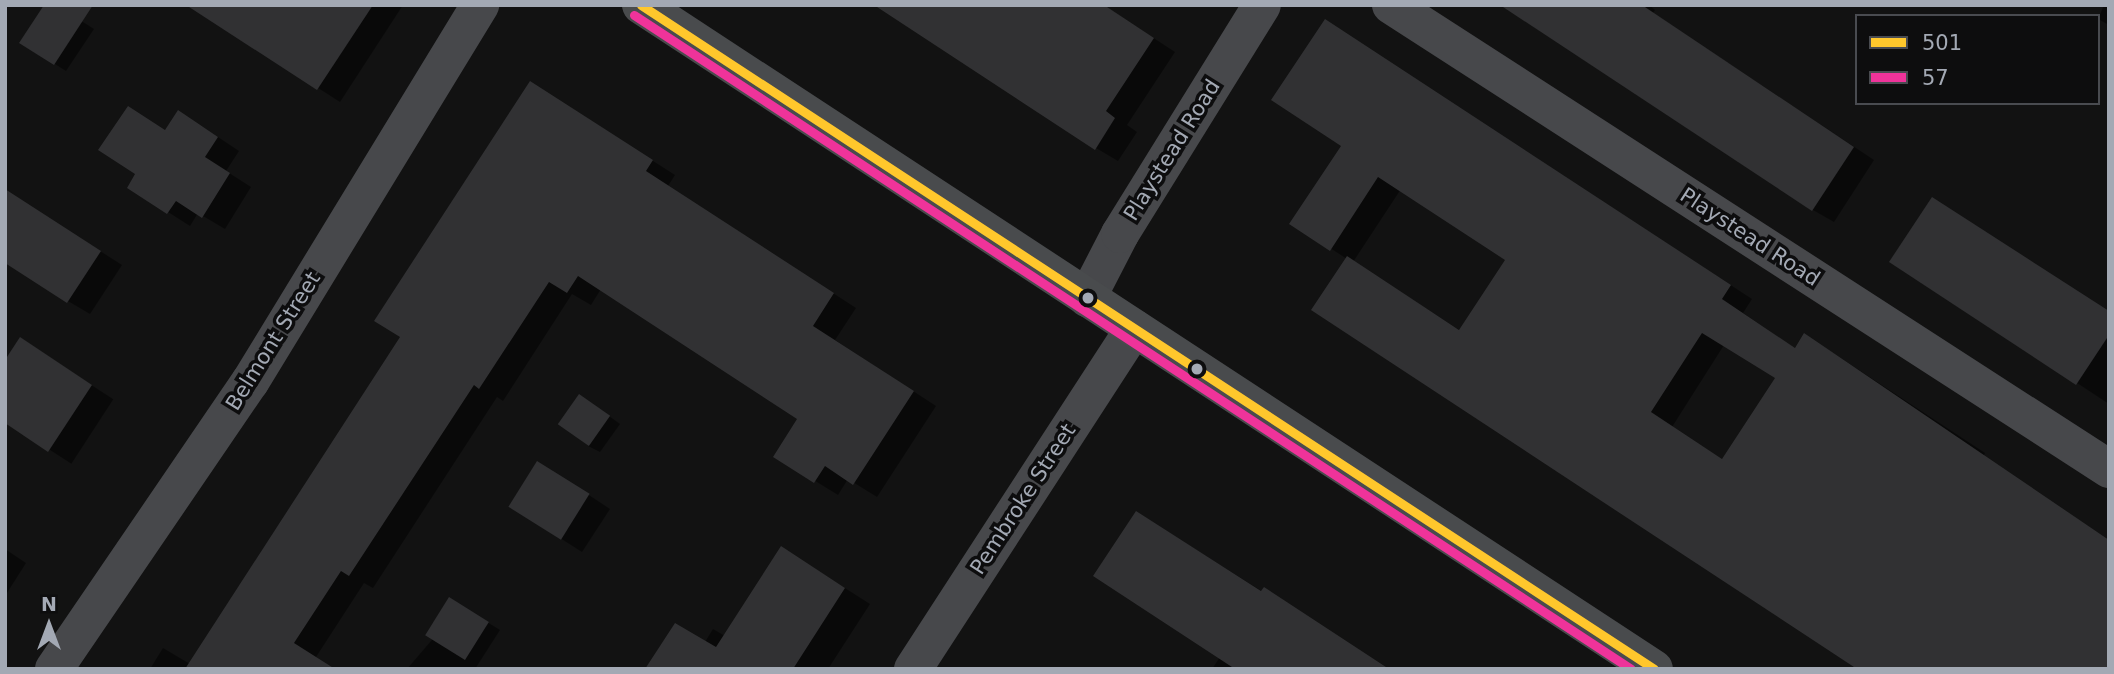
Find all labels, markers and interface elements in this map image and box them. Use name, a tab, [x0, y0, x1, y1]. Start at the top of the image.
legend	[1855, 14, 2100, 105]
text: 501	[1922, 31, 1962, 55]
text: 57	[1922, 66, 1949, 90]
street label: Playstead Road	[1119, 75, 1225, 225]
street label: Playstead Road	[1675, 182, 1825, 292]
street label: Belmont Street	[220, 267, 326, 415]
unlabelled marker	[1081, 291, 1095, 305]
unlabelled marker	[1190, 362, 1204, 376]
street label: Pembroke Street	[965, 419, 1081, 579]
north arrow	[14, 590, 84, 660]
text: N	[41, 593, 57, 615]

